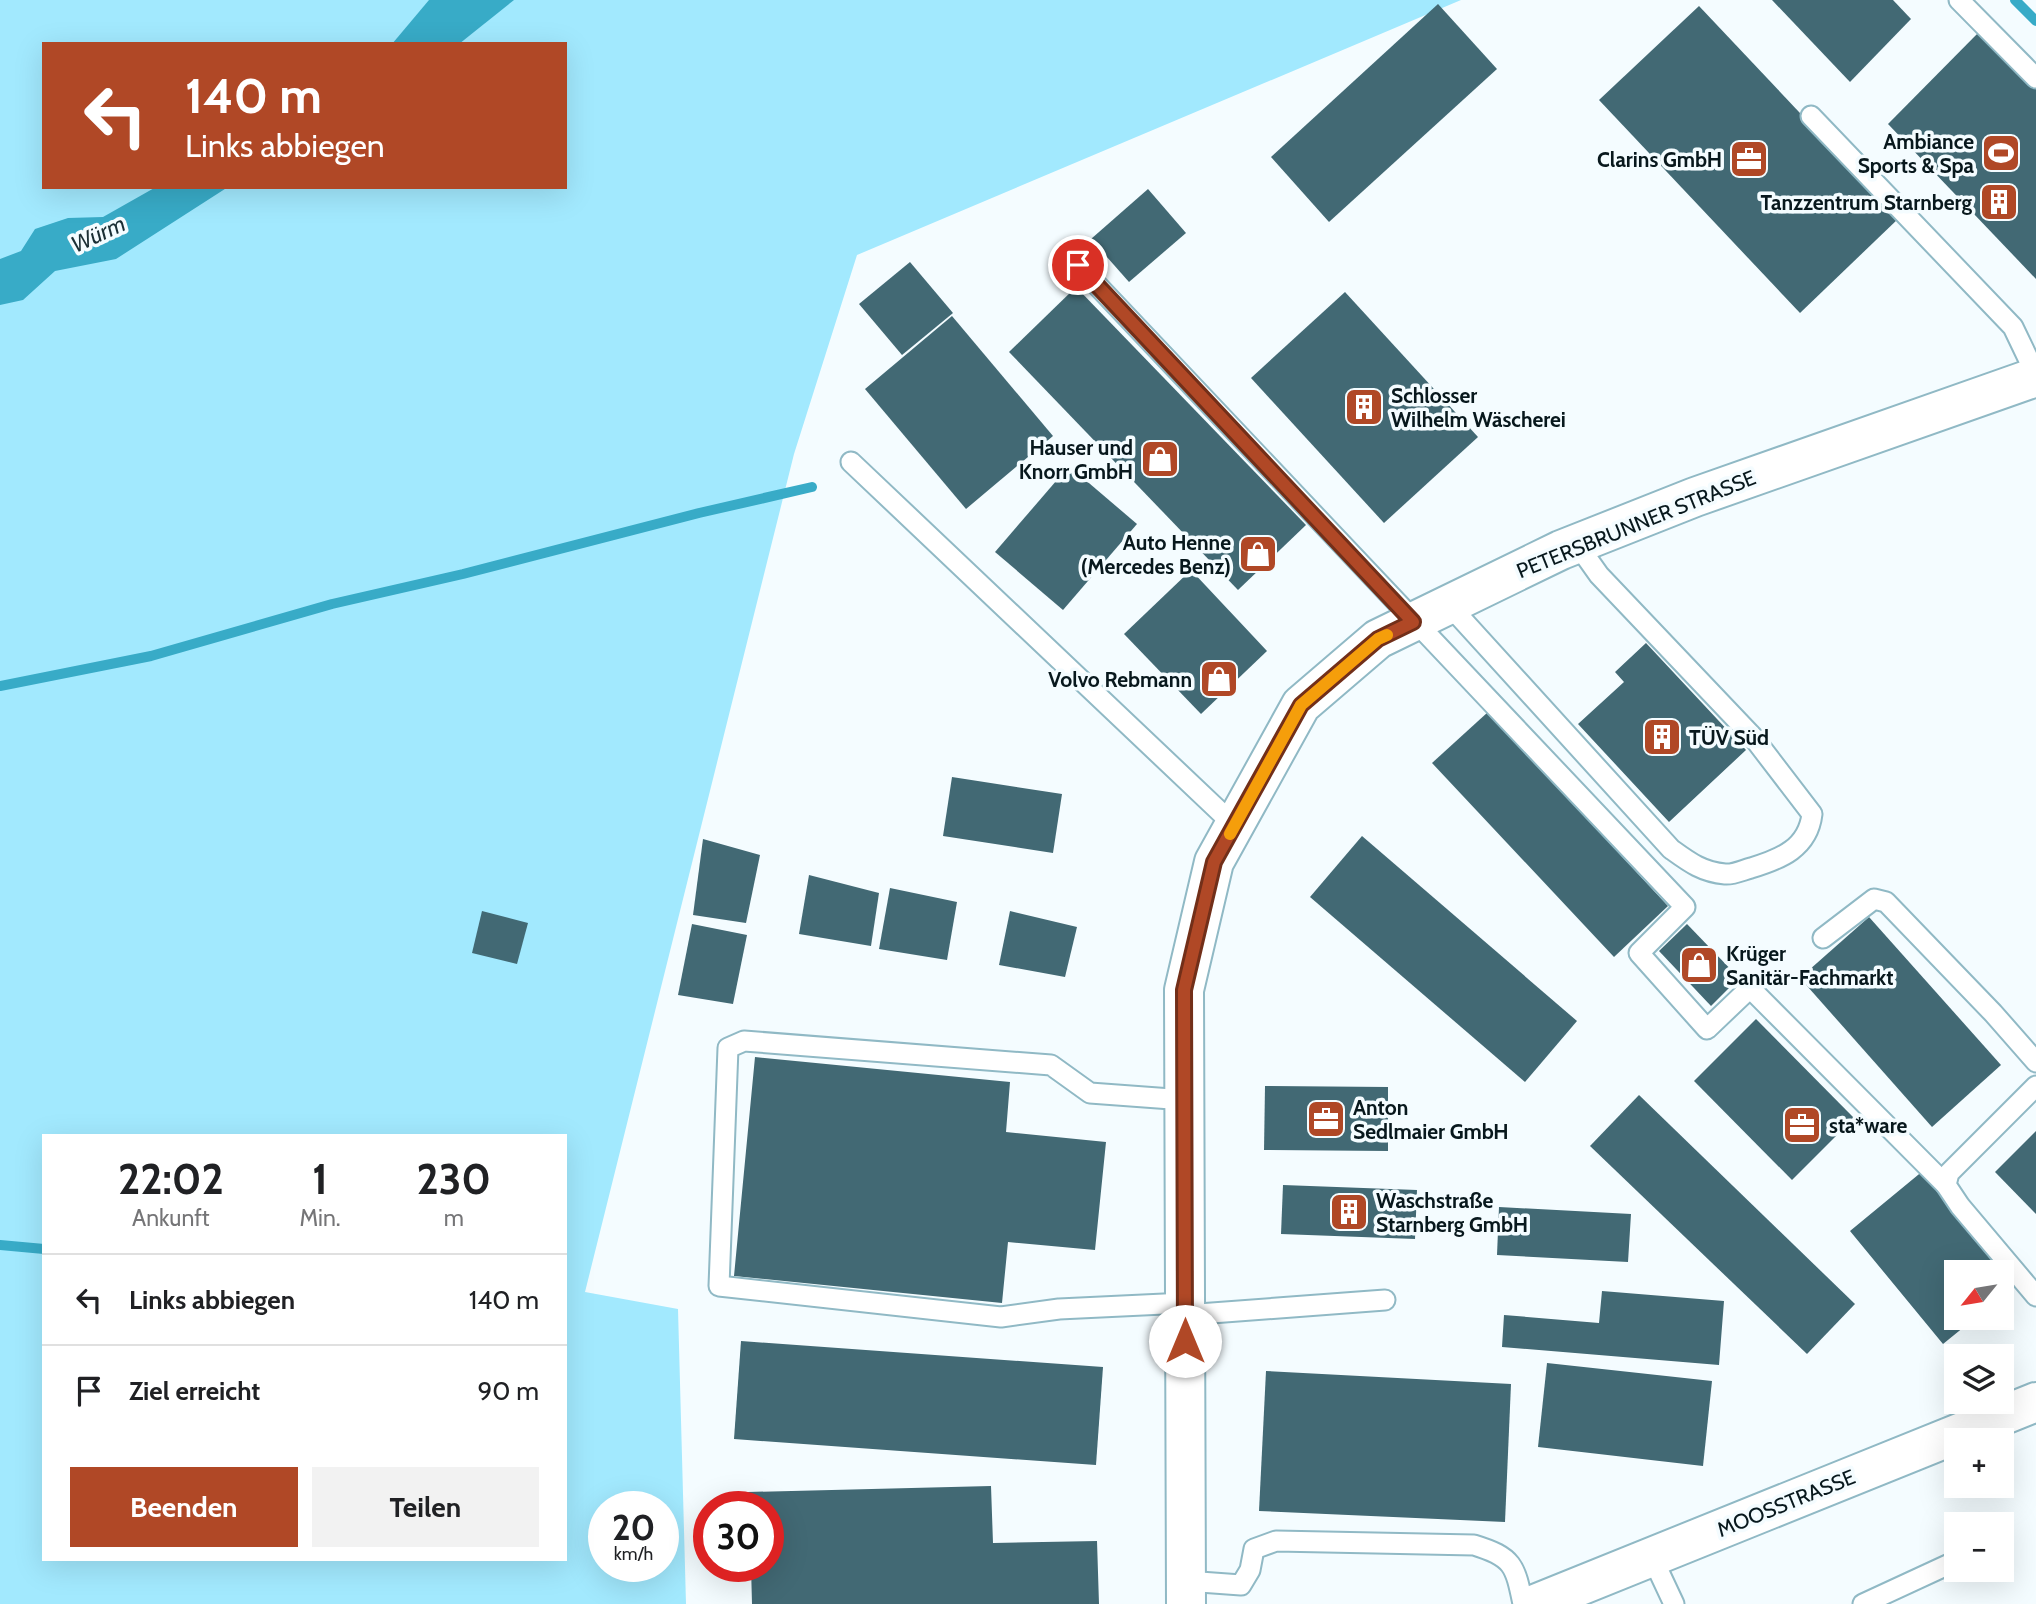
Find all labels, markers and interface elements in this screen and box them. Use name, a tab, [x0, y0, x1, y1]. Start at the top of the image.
text: 140 m	[185, 66, 322, 125]
icon: left	[70, 70, 161, 161]
text: Links abbiegen	[185, 126, 385, 165]
place label: Ambiance Sports & Spa	[1858, 129, 1975, 178]
sports icon: Ambiance Sports & Spa	[1980, 132, 2022, 174]
office icon: Clarins GmbH	[1728, 138, 1770, 180]
place label: Clarins GmbH	[1597, 147, 1722, 172]
building icon: Tanzzentrum Starnberg	[1978, 181, 2020, 223]
place label: Tanzzentrum Starnberg	[1760, 190, 1972, 215]
water label: Würm	[66, 209, 130, 259]
pin	[1048, 235, 1108, 295]
icon: arrive	[1059, 246, 1097, 284]
place label: Schlosser Wilhelm Wäscherei	[1391, 383, 1566, 432]
building icon: Schlosser Wilhelm Wäscherei	[1343, 386, 1385, 428]
place label: Hauser und Knorr GmbH	[1019, 435, 1133, 484]
shop icon: Hauser und Knorr GmbH	[1139, 438, 1181, 480]
street label: PETERSBRUNNER STRASSE	[1513, 465, 1759, 583]
place label: Auto Henne (Mercedes Benz)	[1081, 530, 1231, 579]
shop icon: Auto Henne (Mercedes Benz)	[1237, 533, 1279, 575]
shop icon: Volvo Rebmann	[1198, 658, 1240, 700]
place label: Volvo Rebmann	[1048, 667, 1192, 692]
building icon: TÜV Süd	[1641, 716, 1683, 758]
place label: TÜV Süd	[1689, 725, 1769, 750]
place label: Krüger Sanitär-Fachmarkt	[1726, 941, 1894, 990]
shop icon: Krüger Sanitär-Fachmarkt	[1678, 944, 1720, 986]
place label: Anton Sedlmaier GmbH	[1353, 1095, 1509, 1144]
office icon: Anton Sedlmaier GmbH	[1305, 1098, 1347, 1140]
office icon: sta*ware	[1781, 1104, 1823, 1146]
place label: sta*ware	[1829, 1113, 1908, 1138]
text: 22:02	[118, 1153, 224, 1205]
text: 1	[312, 1153, 328, 1205]
text: 230	[417, 1153, 491, 1205]
place label: Waschstraße Starnberg GmbH	[1376, 1188, 1528, 1237]
building icon: Waschstraße Starnberg GmbH	[1328, 1191, 1370, 1233]
text: Ankunft	[132, 1204, 210, 1232]
text: Min.	[300, 1204, 341, 1232]
text: m	[444, 1204, 464, 1232]
north arrow	[1944, 1260, 2014, 1330]
map controls	[1944, 1260, 2014, 1582]
icon: left	[70, 1281, 108, 1319]
text: Links abbiegen	[129, 1284, 295, 1316]
text: 140 m	[469, 1284, 539, 1316]
position arrow	[1148, 1304, 1222, 1378]
button: layers	[1944, 1344, 2014, 1414]
icon: arrive	[70, 1372, 108, 1410]
text: Ziel erreicht	[129, 1375, 260, 1407]
text: 90 m	[477, 1375, 539, 1407]
button: +	[1944, 1428, 2014, 1498]
street label: MOOSSTRASSE	[1713, 1464, 1859, 1542]
button: Beenden	[70, 1467, 298, 1547]
button: Teilen	[312, 1467, 539, 1547]
speed limit sign: 30	[693, 1491, 784, 1582]
text: 20	[612, 1506, 655, 1549]
button: −	[1944, 1512, 2014, 1582]
text: km/h	[614, 1543, 653, 1565]

